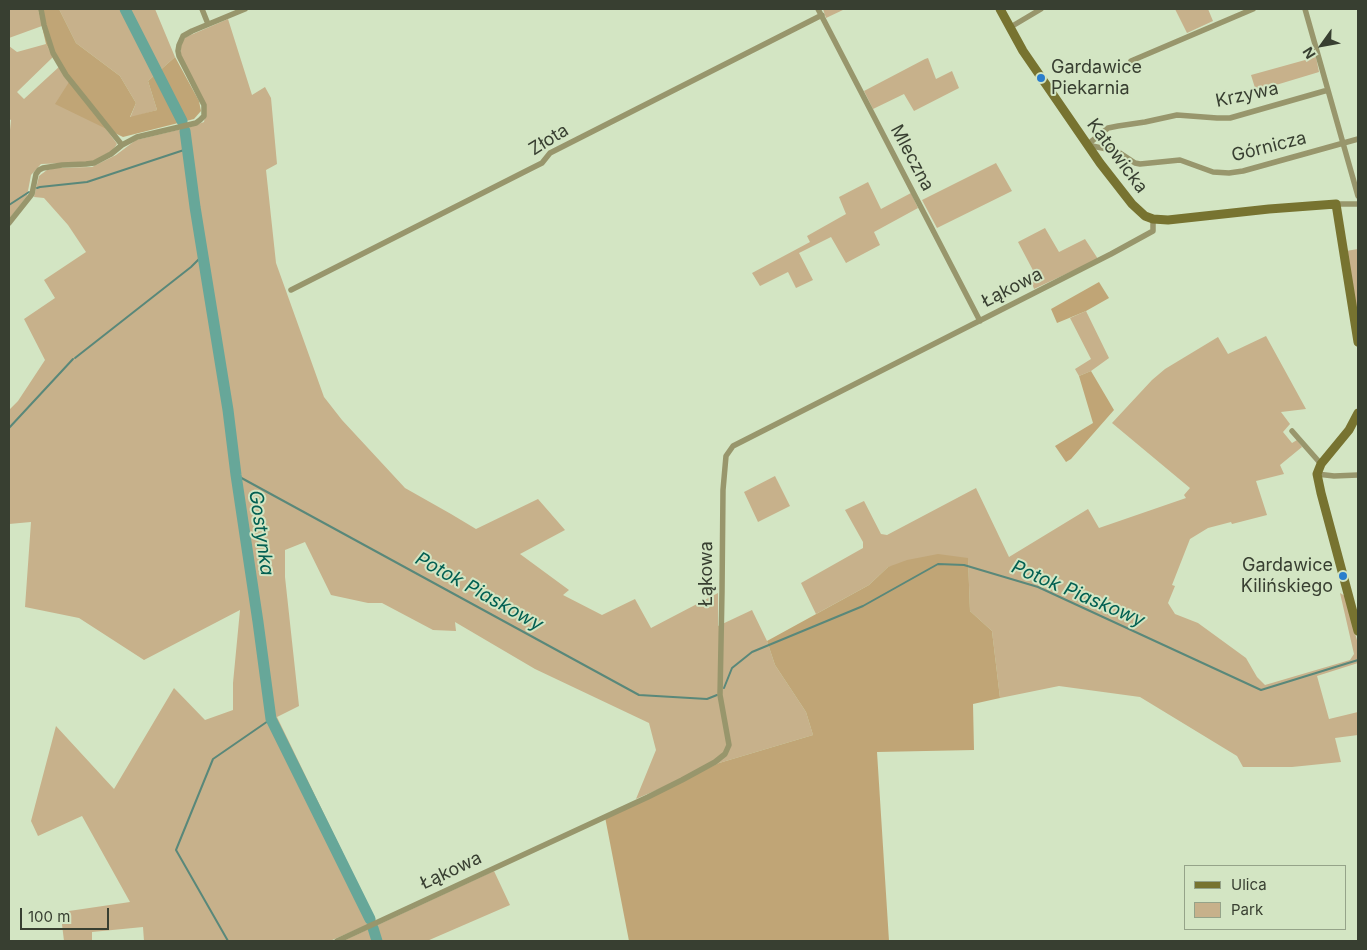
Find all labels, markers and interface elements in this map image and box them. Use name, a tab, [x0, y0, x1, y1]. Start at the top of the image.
north arrow	[1297, 20, 1347, 70]
text: N	[1299, 44, 1319, 62]
place label: Gardawice Piekarnia	[1051, 57, 1142, 100]
marker: Gardawice Piekarnia	[1035, 72, 1047, 84]
street label: Krzywa	[1214, 78, 1280, 112]
street label: Katowicka	[1082, 114, 1152, 198]
street label: Złota	[525, 120, 573, 160]
street label: Mleczna	[886, 121, 938, 195]
street label: Górnicza	[1229, 127, 1309, 167]
street label: Łąkowa	[978, 263, 1046, 313]
water label: Gostynka	[244, 489, 278, 577]
street label: Łąkowa	[696, 541, 718, 607]
water label: Potok Piaskowy	[411, 548, 547, 636]
place label: Gardawice Kilińskiego	[1241, 555, 1333, 598]
water label: Potok Piaskowy	[1008, 556, 1148, 632]
marker: Gardawice Kilińskiego	[1337, 570, 1349, 582]
street label: Łąkowa	[417, 847, 485, 895]
legend	[1184, 865, 1347, 930]
text: Ulica	[1231, 875, 1267, 894]
scale bar	[22, 898, 111, 930]
text: Park	[1231, 900, 1263, 919]
text: 100 m	[28, 907, 70, 926]

